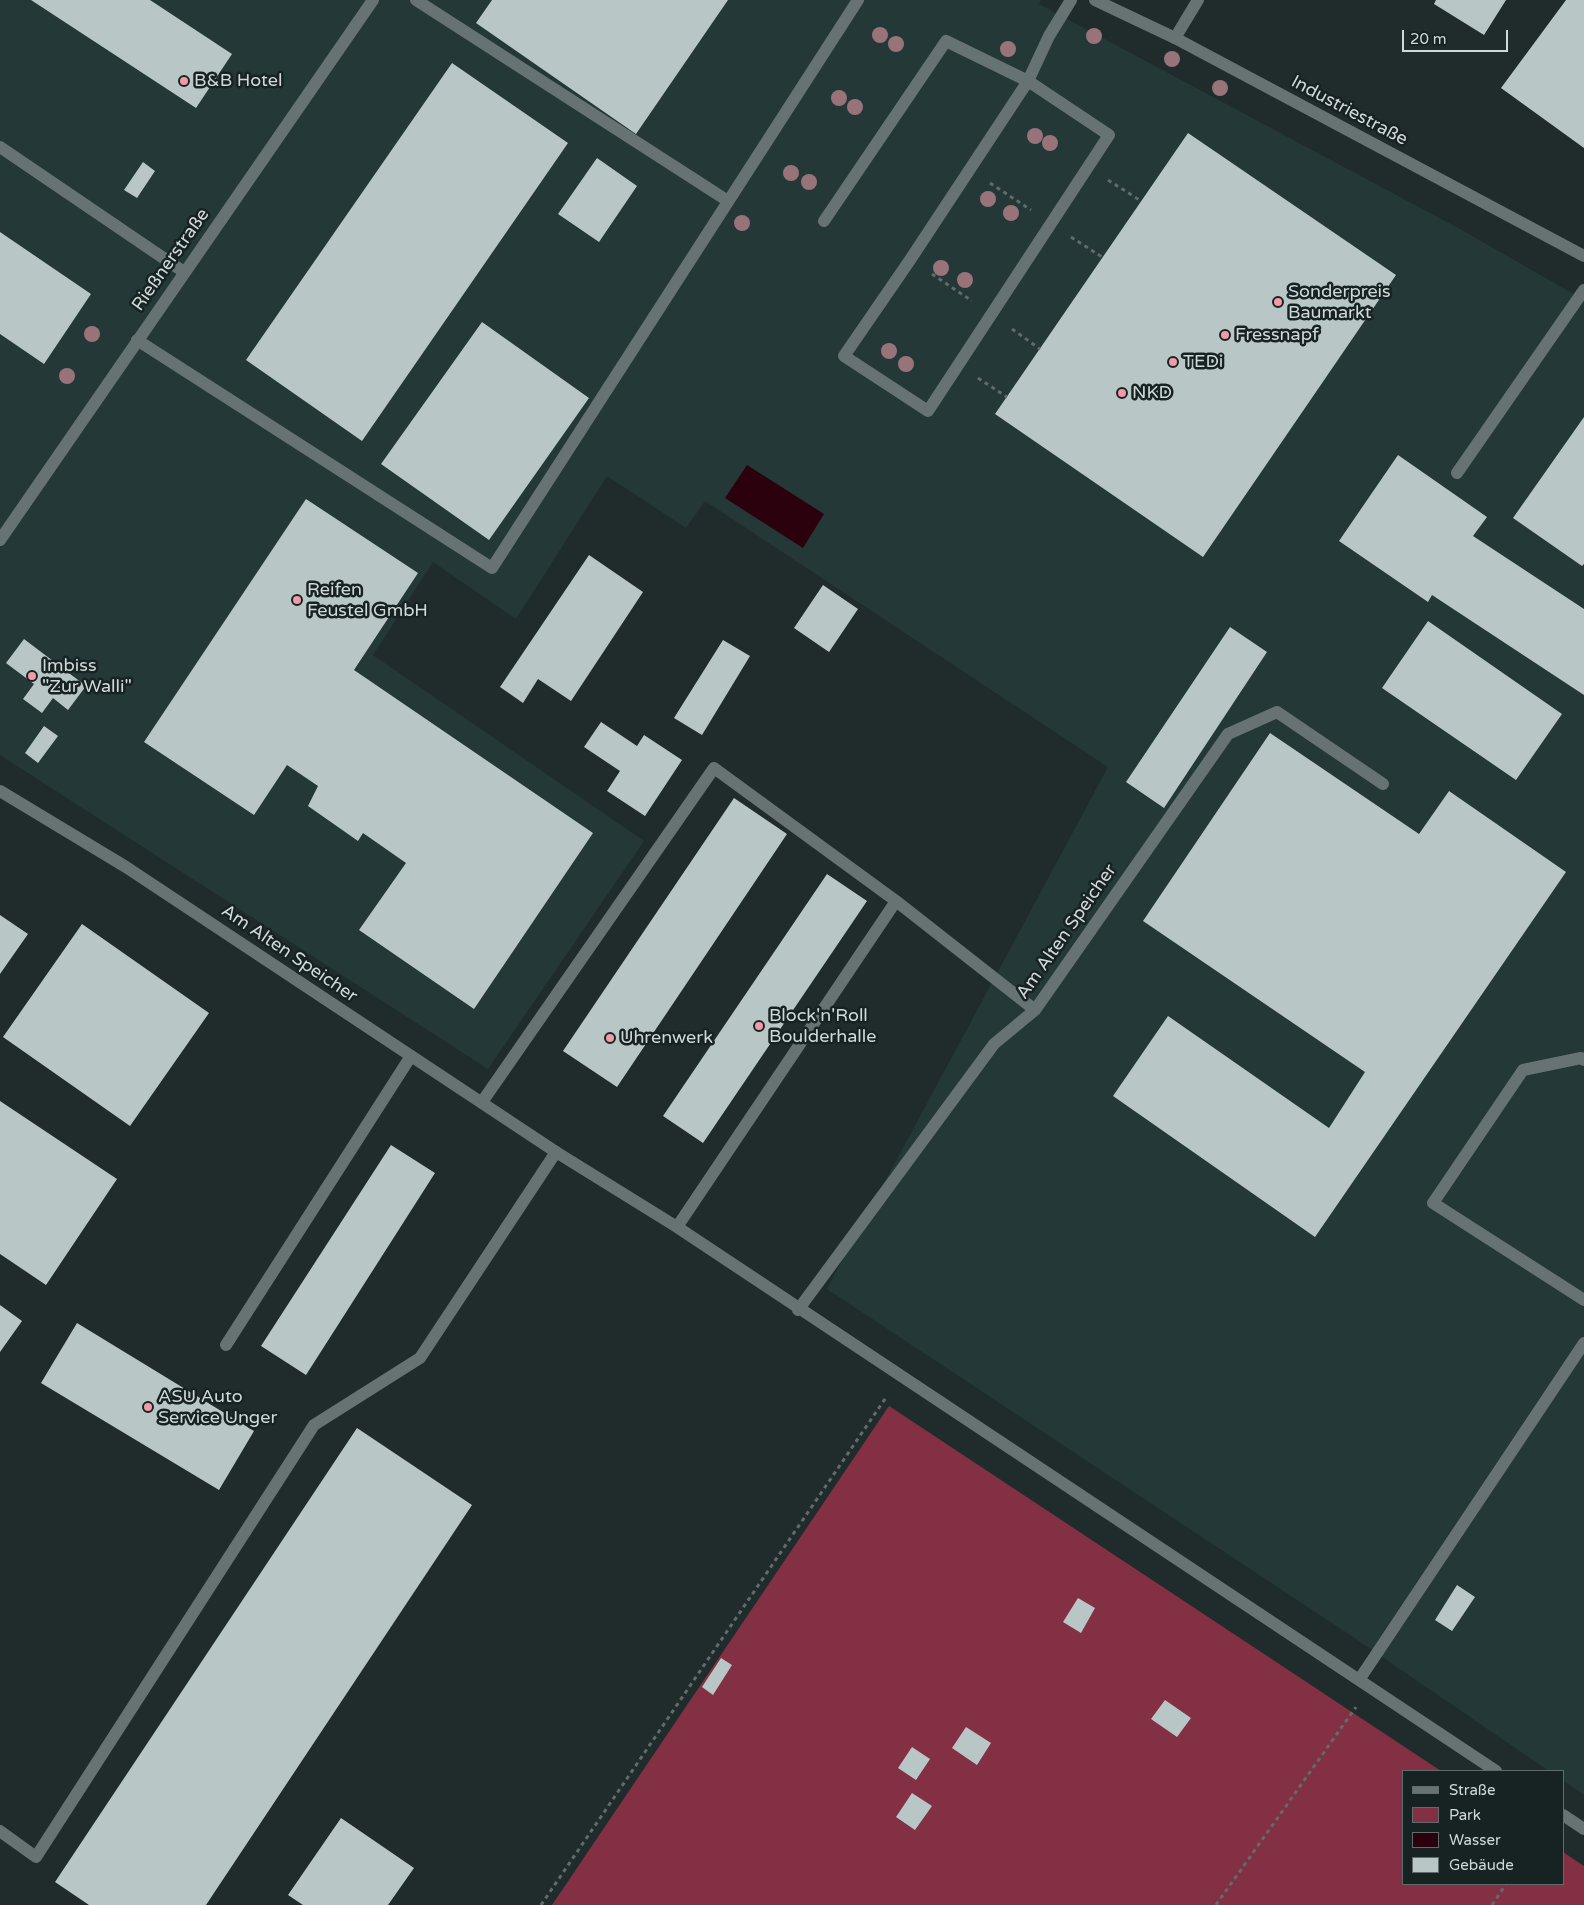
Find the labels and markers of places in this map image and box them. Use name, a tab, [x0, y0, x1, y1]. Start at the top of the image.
place label: B&B Hotel	[194, 70, 282, 92]
marker: B&B Hotel	[178, 75, 190, 87]
place label: Sonderpreis Baumarkt	[1288, 281, 1391, 324]
marker: Sonderpreis Baumarkt	[1272, 296, 1284, 308]
place label: Fressnapf	[1235, 324, 1319, 346]
marker: Fressnapf	[1219, 329, 1231, 341]
place label: TEDi	[1183, 351, 1223, 373]
marker: TEDi	[1167, 356, 1179, 368]
place label: NKD	[1132, 382, 1172, 404]
marker: NKD	[1116, 387, 1128, 399]
place label: Reifen Feustel GmbH	[307, 579, 428, 622]
marker: Reifen Feustel GmbH	[291, 594, 303, 606]
place label: Imbiss "Zur Walli"	[42, 655, 132, 698]
marker: Imbiss "Zur Walli"	[26, 670, 38, 682]
place label: Block'n'Roll Boulderhalle	[769, 1005, 876, 1048]
marker: Block'n'Roll Boulderhalle	[753, 1020, 765, 1032]
place label: Uhrenwerk	[620, 1027, 713, 1049]
marker: Uhrenwerk	[604, 1032, 616, 1044]
place label: ASU Auto Service Unger	[158, 1386, 277, 1428]
marker: ASU Auto Service Unger	[142, 1401, 154, 1413]

